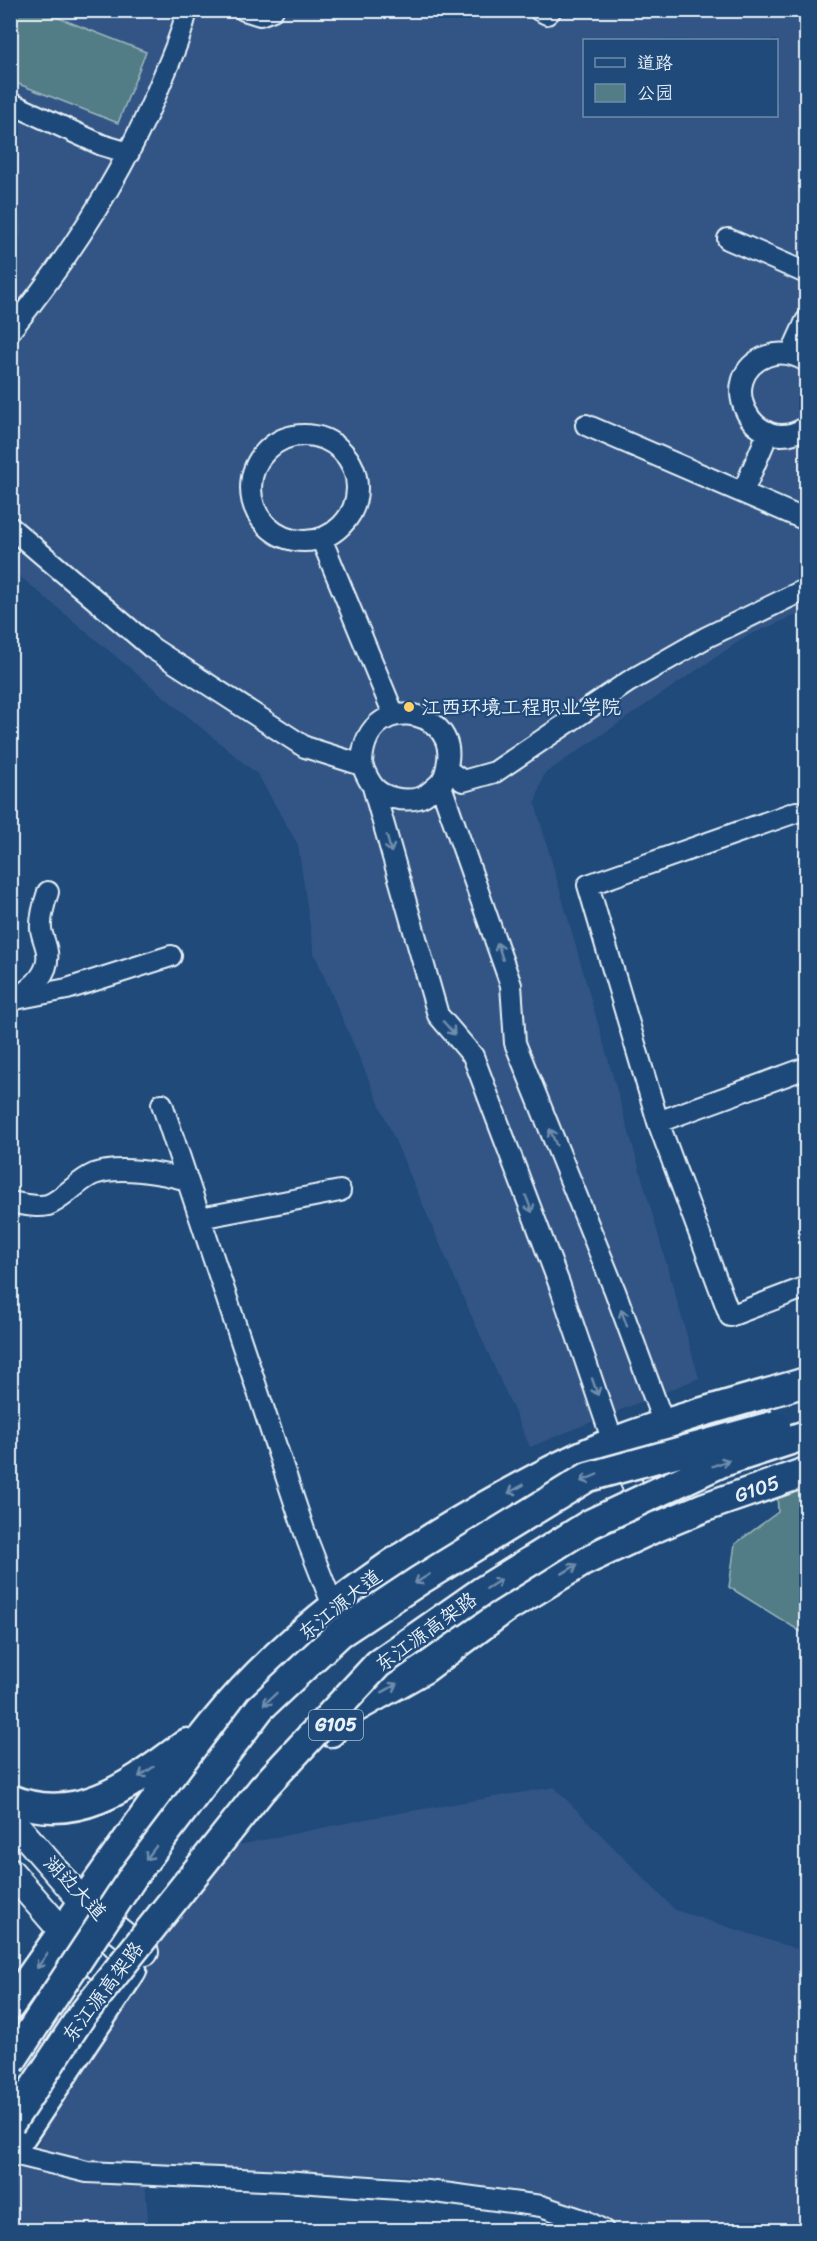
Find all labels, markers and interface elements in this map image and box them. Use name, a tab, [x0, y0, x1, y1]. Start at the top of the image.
legend	[583, 39, 778, 117]
text: 道路	[637, 47, 673, 79]
text: 公园	[637, 77, 673, 109]
place label: 江西环境工程职业学院	[421, 690, 621, 725]
marker: 江西环境工程职业学院	[402, 700, 416, 714]
one-way arrow	[384, 834, 395, 853]
one-way arrow	[494, 942, 505, 961]
one-way arrow	[442, 1020, 456, 1035]
one-way arrow	[547, 1128, 558, 1146]
one-way arrow	[524, 1194, 535, 1212]
one-way arrow	[618, 1309, 629, 1328]
one-way arrow	[590, 1377, 601, 1396]
one-way arrow	[711, 1457, 730, 1468]
street label: G105	[730, 1465, 784, 1513]
one-way arrow	[581, 1473, 599, 1484]
one-way arrow	[508, 1483, 525, 1495]
street label: 东江源大道	[290, 1560, 390, 1650]
one-way arrow	[561, 1563, 578, 1575]
one-way arrow	[415, 1573, 431, 1585]
one-way arrow	[485, 1578, 502, 1590]
street label: 东江源高架路	[367, 1582, 486, 1681]
one-way arrow	[381, 1682, 399, 1693]
one-way arrow	[262, 1691, 277, 1706]
road number: G105	[309, 1710, 363, 1740]
one-way arrow	[138, 1766, 155, 1778]
one-way arrow	[144, 1845, 157, 1861]
street label: 湖边大道	[35, 1847, 115, 1929]
street label: 东江源高架路	[53, 1933, 154, 2050]
one-way arrow	[36, 1952, 48, 1968]

